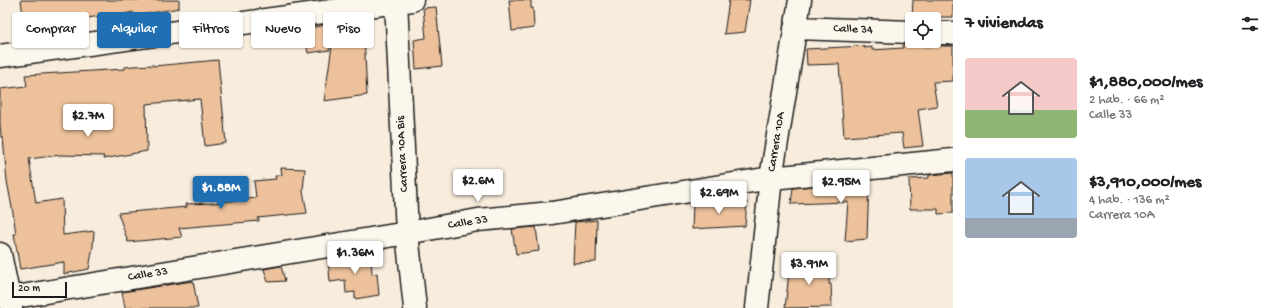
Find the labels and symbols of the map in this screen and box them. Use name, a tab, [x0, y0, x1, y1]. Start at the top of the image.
street label: Calle 34	[833, 22, 873, 38]
pin: $2.7M	[60, 104, 116, 138]
street label: Carrera 10A	[765, 110, 789, 173]
street label: Carrera 10A Bis	[394, 115, 412, 192]
pin: $2.6M	[450, 169, 506, 203]
pin: $2.95M	[808, 170, 874, 204]
pin: $1.88M	[188, 176, 254, 210]
pin: $2.69M	[686, 181, 752, 215]
street label: Calle 33	[447, 213, 489, 233]
pin: $1.36M	[322, 241, 388, 275]
pin: $3.91M	[776, 252, 842, 286]
street label: Calle 33	[127, 265, 169, 285]
scale bar	[12, 280, 67, 299]

